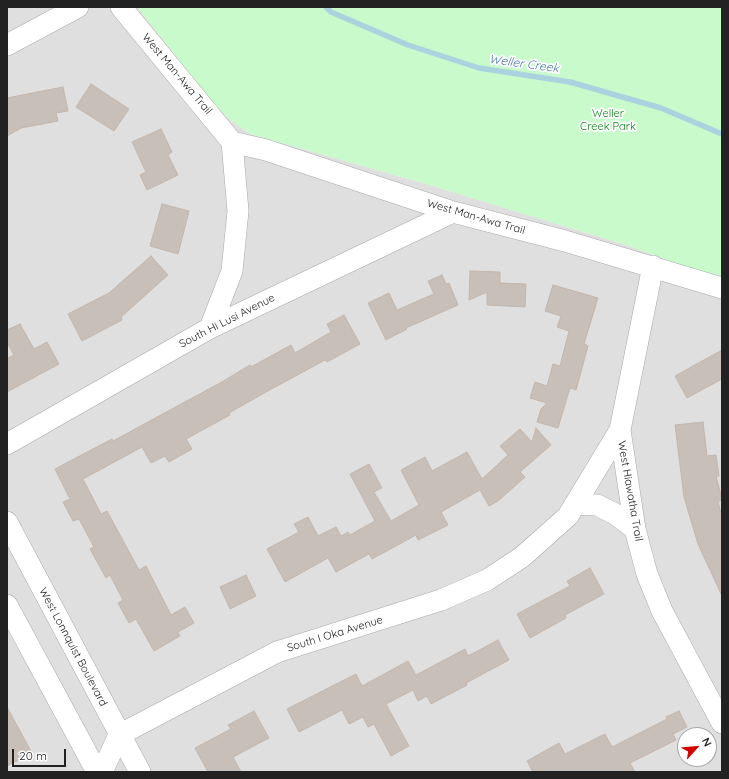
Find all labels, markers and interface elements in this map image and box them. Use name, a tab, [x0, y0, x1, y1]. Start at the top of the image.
street label: West Man-Awa Trail	[139, 31, 215, 117]
water label: Weller Creek	[488, 52, 560, 76]
park label: Weller Creek Park	[580, 107, 636, 133]
street label: West Man-Awa Trail	[425, 197, 527, 237]
street label: South Hi Lusi Avenue	[177, 291, 277, 351]
street label: West Hiawatha Trail	[615, 440, 645, 542]
street label: West Lonnquist Boulevard	[36, 585, 110, 709]
street label: South I Oka Avenue	[286, 613, 384, 655]
north arrow	[677, 727, 717, 767]
text: N	[699, 735, 715, 749]
scale bar	[14, 741, 68, 767]
text: 20 m	[19, 748, 47, 763]

